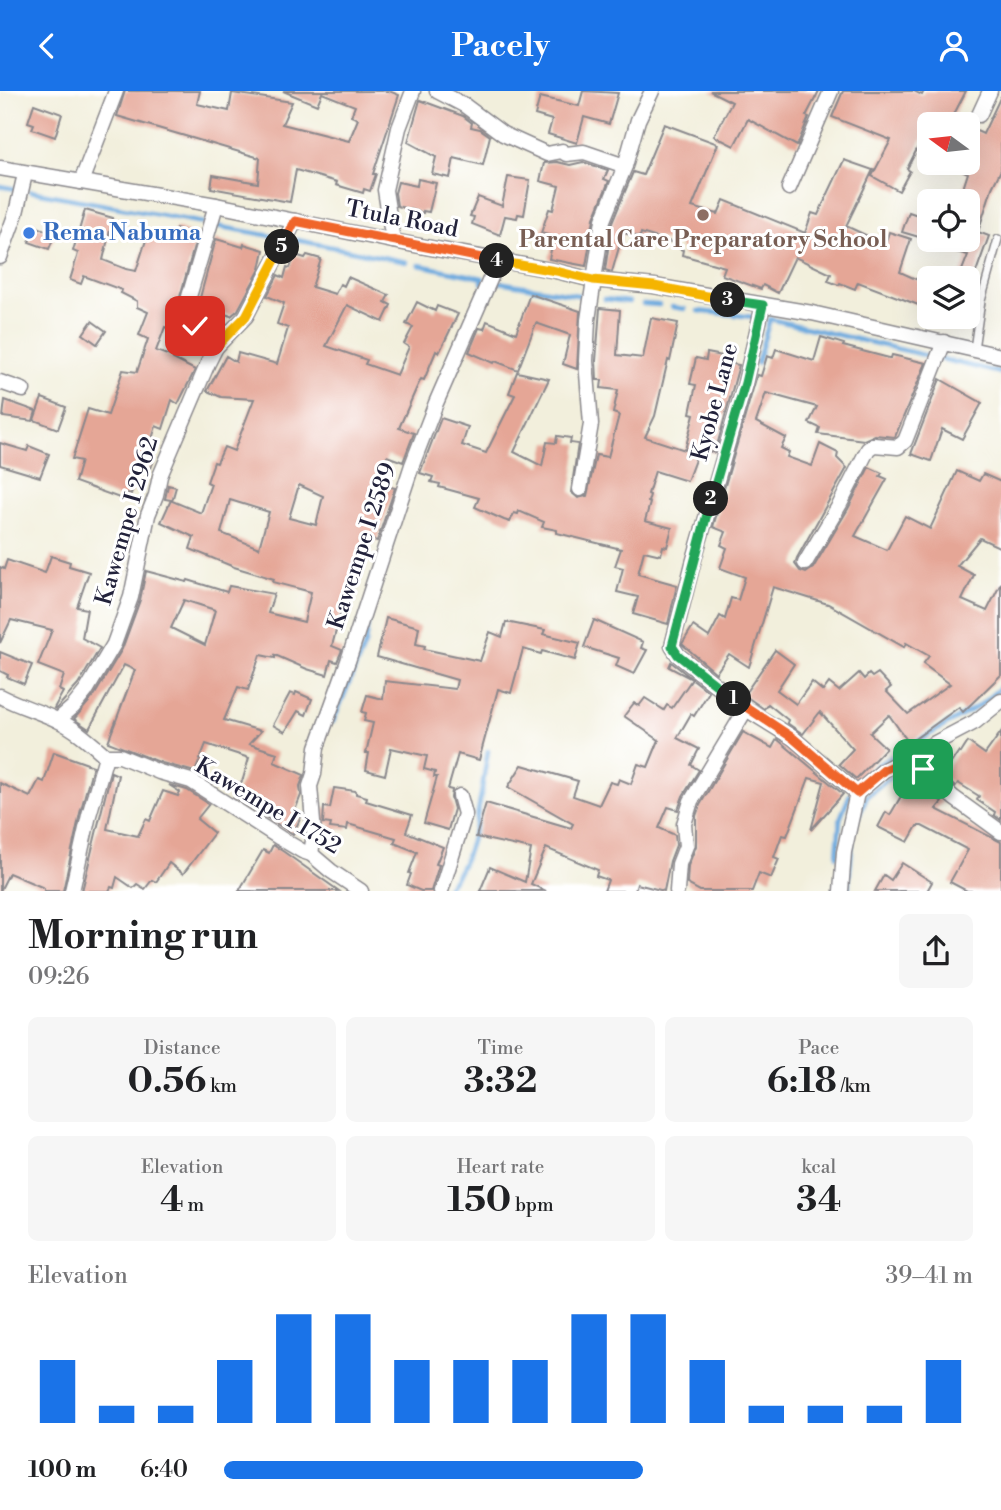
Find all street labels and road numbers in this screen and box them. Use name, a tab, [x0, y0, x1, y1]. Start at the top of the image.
street label: Ttula Road	[343, 194, 461, 244]
street label: Kyobe Lane	[686, 340, 744, 464]
street label: Kawempe I 2962	[90, 434, 164, 608]
street label: Kawempe I 2589	[322, 459, 402, 633]
street label: Kawempe I 1752	[190, 751, 346, 861]

